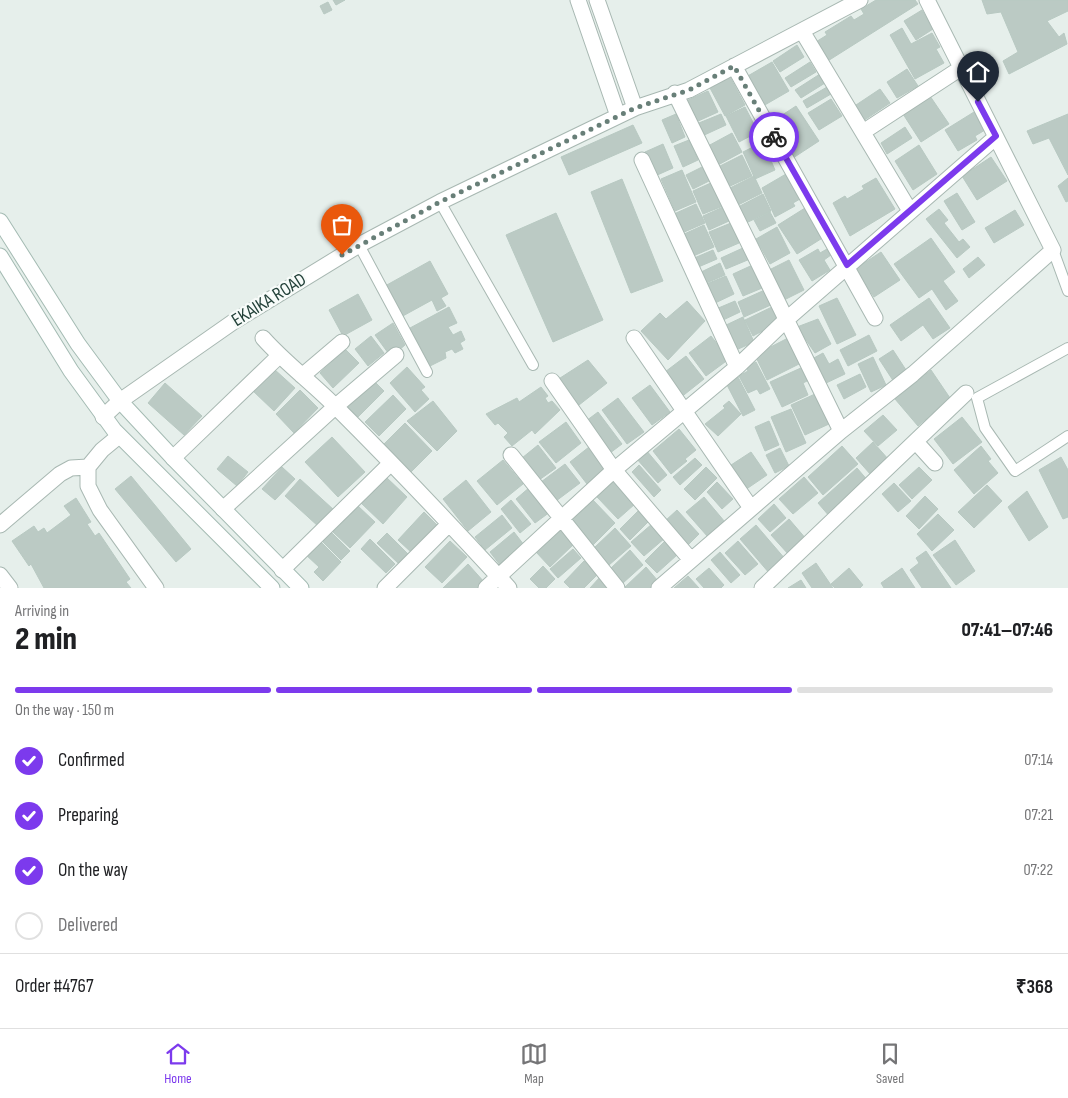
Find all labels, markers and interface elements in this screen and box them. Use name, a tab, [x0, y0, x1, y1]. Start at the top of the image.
pin	[957, 51, 999, 102]
icon: home	[964, 58, 992, 86]
courier	[749, 112, 799, 162]
icon: bike	[760, 123, 788, 151]
pin	[321, 204, 363, 255]
icon: bag	[328, 211, 356, 239]
street label: EKAIKA ROAD	[227, 268, 311, 332]
text: Arriving in	[15, 602, 69, 621]
text: 07:41–07:46	[961, 619, 1053, 642]
text: 2 min	[15, 620, 77, 659]
text: On the way · 150 m	[15, 701, 114, 720]
icon: check	[15, 747, 43, 775]
text: Confirmed	[58, 749, 125, 772]
text: 07:14	[1024, 751, 1053, 770]
icon: check	[15, 802, 43, 830]
text: Preparing	[58, 804, 119, 827]
text: 07:21	[1024, 806, 1053, 825]
icon: check	[15, 857, 43, 885]
text: On the way	[58, 859, 128, 882]
text: 07:22	[1023, 861, 1053, 880]
text: Delivered	[58, 914, 118, 937]
text: Order #4767	[15, 975, 94, 998]
text: ₹368	[1016, 976, 1053, 999]
tab: Home	[164, 1040, 192, 1087]
tab: Map	[520, 1040, 548, 1087]
tab: Saved	[876, 1040, 904, 1087]

